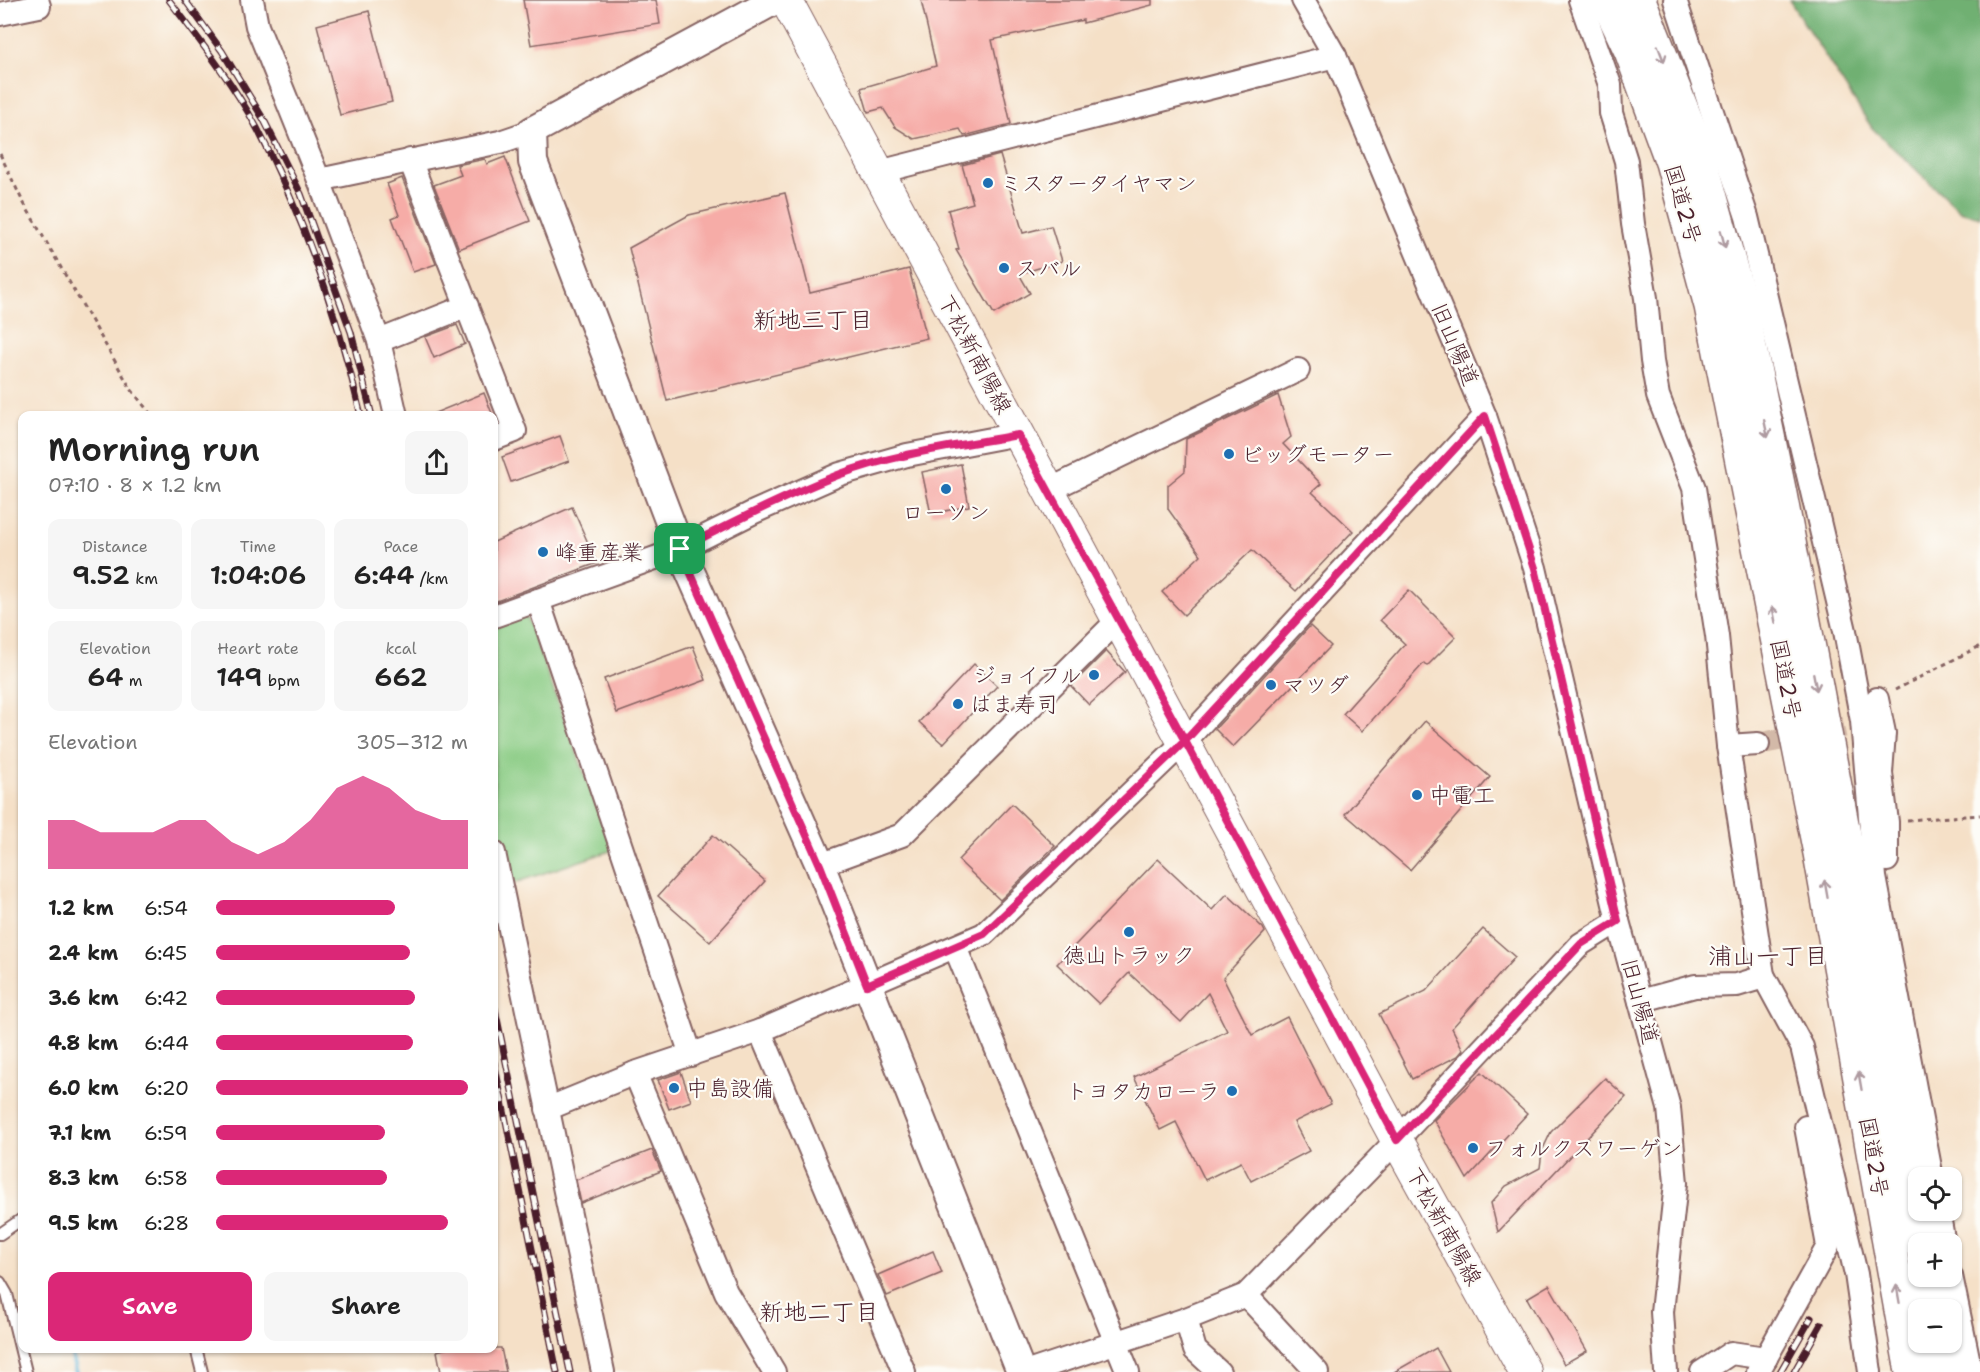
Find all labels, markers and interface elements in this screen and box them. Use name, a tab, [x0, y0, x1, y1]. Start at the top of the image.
one-way arrow	[1657, 44, 1668, 63]
street label: 国道2号	[1658, 161, 1708, 247]
place label: ミスタータイヤマン	[1000, 169, 1197, 198]
marker: ミスタータイヤマン	[981, 176, 995, 190]
one-way arrow	[1717, 229, 1729, 248]
place label: スバル	[1016, 254, 1082, 283]
marker: スバル	[997, 261, 1011, 275]
street label: 下松新南陽線	[931, 289, 1019, 419]
street label: 旧山陽道	[1424, 298, 1486, 390]
district label: 新地三丁目	[753, 304, 873, 336]
one-way arrow	[1761, 418, 1772, 438]
text: Morning run	[48, 427, 260, 472]
button: share	[405, 431, 468, 494]
place label: ビッグモーター	[1241, 440, 1395, 469]
marker: ビッグモーター	[1222, 447, 1236, 461]
text: 07:10 · 8 × 1.2 km	[48, 472, 221, 498]
marker: ローソン	[939, 482, 953, 496]
place label: ローソン	[902, 498, 990, 527]
pin	[654, 523, 705, 574]
icon: arrive	[663, 532, 696, 565]
text: Distance	[82, 536, 148, 557]
text: Time	[240, 536, 276, 557]
text: Pace	[383, 536, 419, 557]
place label: 峰重産業	[555, 538, 643, 567]
marker: 峰重産業	[536, 545, 550, 559]
text: 9.52	[72, 557, 130, 592]
text: 1:04:06	[210, 557, 306, 592]
text: 6:44	[354, 557, 414, 592]
text: km	[130, 568, 158, 589]
text: /km	[414, 568, 448, 589]
one-way arrow	[1768, 606, 1779, 625]
street label: 国道2号	[1764, 636, 1808, 722]
text: Elevation	[79, 638, 151, 659]
text: Heart rate	[217, 638, 299, 659]
text: kcal	[385, 638, 417, 659]
text: 64	[87, 659, 123, 694]
text: 149	[216, 659, 262, 694]
text: 662	[374, 659, 428, 694]
place label: ジョイフル	[973, 661, 1082, 690]
marker: ジョイフル	[1087, 668, 1101, 682]
text: m	[123, 670, 143, 691]
text: bpm	[262, 670, 300, 691]
place label: マツダ	[1283, 671, 1349, 700]
one-way arrow	[1810, 672, 1821, 691]
marker: マツダ	[1264, 678, 1278, 692]
place label: はま寿司	[970, 690, 1058, 719]
marker: はま寿司	[951, 697, 965, 711]
text: Elevation	[48, 729, 138, 755]
text: 305–312 m	[356, 729, 468, 755]
place label: 中電工	[1429, 781, 1495, 810]
marker: 中電工	[1410, 788, 1424, 802]
one-way arrow	[1820, 880, 1831, 899]
text: 1.2 km	[48, 895, 114, 921]
text: 6:54	[144, 895, 188, 921]
marker: 徳山トラック	[1122, 925, 1136, 939]
text: 2.4 km	[48, 940, 118, 966]
text: 6:45	[144, 940, 187, 966]
district label: 浦山一丁目	[1708, 940, 1828, 972]
place label: 徳山トラック	[1063, 941, 1195, 970]
street label: 旧山陽道	[1615, 955, 1665, 1047]
text: 3.6 km	[48, 985, 119, 1011]
text: 6:42	[144, 985, 188, 1011]
text: 4.8 km	[48, 1030, 118, 1056]
text: 6:44	[144, 1030, 189, 1056]
one-way arrow	[1854, 1072, 1865, 1091]
place label: 中島設備	[686, 1074, 774, 1103]
text: 6.0 km	[48, 1075, 119, 1101]
text: 6:20	[144, 1075, 189, 1101]
place label: トヨタカローラ	[1066, 1077, 1220, 1106]
marker: 中島設備	[667, 1081, 681, 1095]
marker: トヨタカローラ	[1225, 1084, 1239, 1098]
street label: 国道2号	[1853, 1114, 1895, 1200]
text: 7.1 km	[48, 1120, 111, 1146]
text: 6:59	[144, 1120, 188, 1146]
place label: フォルクスワーゲン	[1485, 1134, 1683, 1163]
marker: フォルクスワーゲン	[1466, 1141, 1480, 1155]
street label: 下松新南陽線	[1399, 1161, 1489, 1291]
text: 8.3 km	[48, 1165, 119, 1191]
text: 6:58	[144, 1165, 188, 1191]
map controls	[1908, 1167, 1962, 1353]
button: locate	[1908, 1167, 1962, 1221]
text: 9.5 km	[48, 1210, 118, 1236]
text: 6:28	[144, 1210, 189, 1236]
button: +	[1908, 1233, 1962, 1287]
button: Save	[48, 1272, 252, 1341]
button: Share	[264, 1272, 468, 1341]
one-way arrow	[1893, 1284, 1904, 1304]
district label: 新地二丁目	[759, 1296, 879, 1328]
button: −	[1908, 1299, 1962, 1353]

